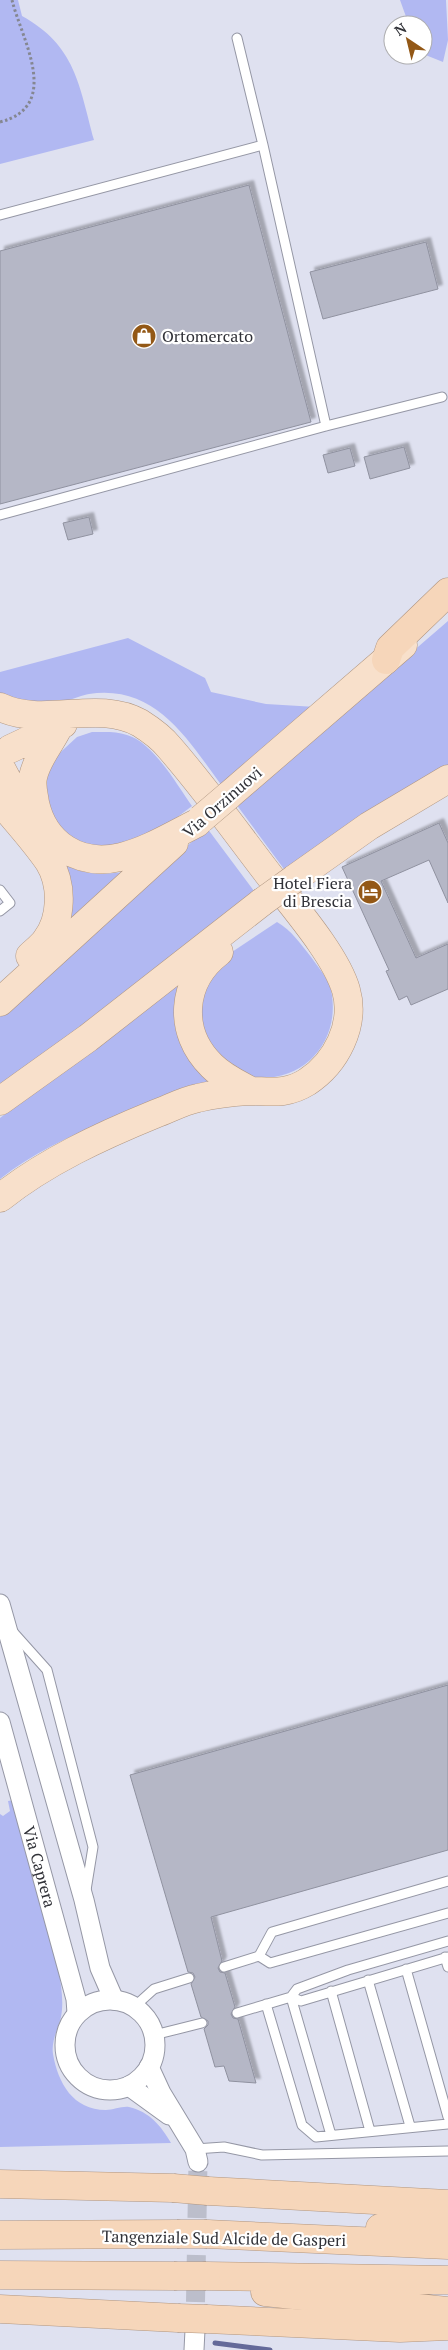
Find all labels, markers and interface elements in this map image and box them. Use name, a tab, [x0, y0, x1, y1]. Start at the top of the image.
north arrow	[383, 15, 433, 65]
text: N	[390, 18, 410, 40]
shop icon: Ortomercato	[131, 323, 157, 349]
place label: Ortomercato	[162, 325, 253, 347]
street label: Via Orzinuovi	[178, 761, 267, 843]
place label: Hotel Fiera di Brescia	[273, 872, 352, 912]
hotel icon: Hotel Fiera di Brescia	[357, 879, 383, 905]
street label: Via Caprera	[18, 1823, 61, 1910]
street label: Tangenziale Sud Alcide de Gasperi	[102, 2225, 347, 2251]

